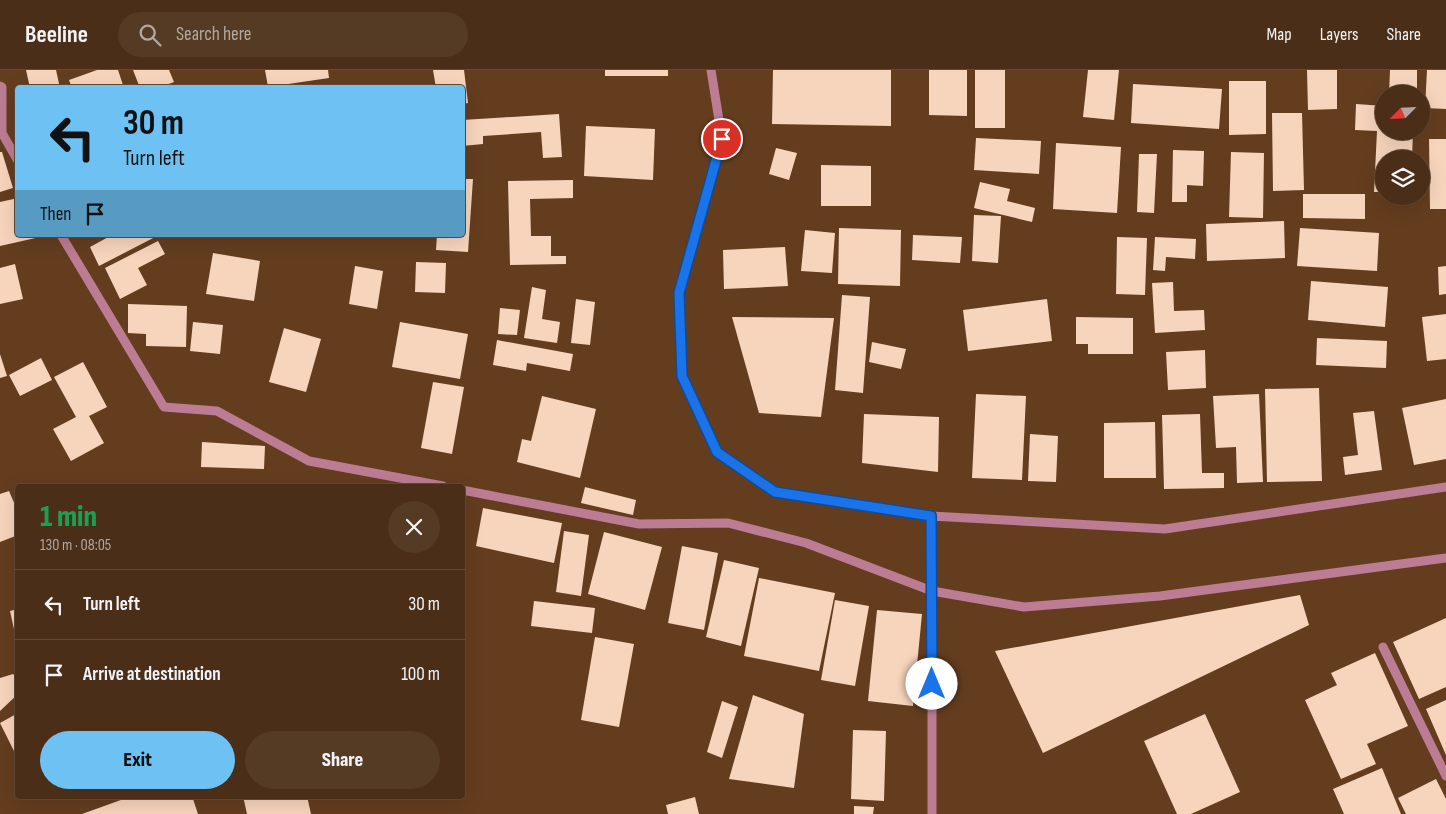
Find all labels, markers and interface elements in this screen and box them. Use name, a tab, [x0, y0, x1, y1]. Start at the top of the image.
search box	[118, 12, 468, 57]
text: Beeline	[25, 20, 88, 49]
icon: search	[136, 21, 164, 49]
text: Search here	[176, 23, 251, 46]
text: Map	[1267, 24, 1292, 45]
text: Layers	[1320, 24, 1359, 45]
text: Share	[1387, 24, 1421, 45]
north arrow	[1375, 85, 1430, 140]
map controls	[1375, 85, 1430, 205]
text: 30 m	[123, 102, 184, 145]
icon: left	[40, 105, 105, 170]
pin	[701, 118, 743, 160]
icon: arrive	[708, 125, 736, 153]
text: Turn left	[123, 145, 185, 172]
button: layers	[1375, 150, 1430, 205]
icon: arrive	[81, 200, 109, 228]
text: Then	[40, 203, 71, 226]
text: 1 min	[40, 499, 97, 535]
button: close	[388, 501, 440, 553]
text: 130 m · 08:05	[40, 536, 111, 555]
icon: left	[40, 591, 68, 619]
text: Turn left	[83, 593, 140, 616]
text: 30 m	[408, 593, 440, 616]
position arrow	[905, 657, 957, 709]
icon: arrive	[40, 661, 68, 689]
text: Arrive at destination	[83, 663, 221, 686]
text: 100 m	[401, 663, 440, 686]
button: Exit	[40, 731, 235, 789]
button: Share	[245, 731, 440, 789]

